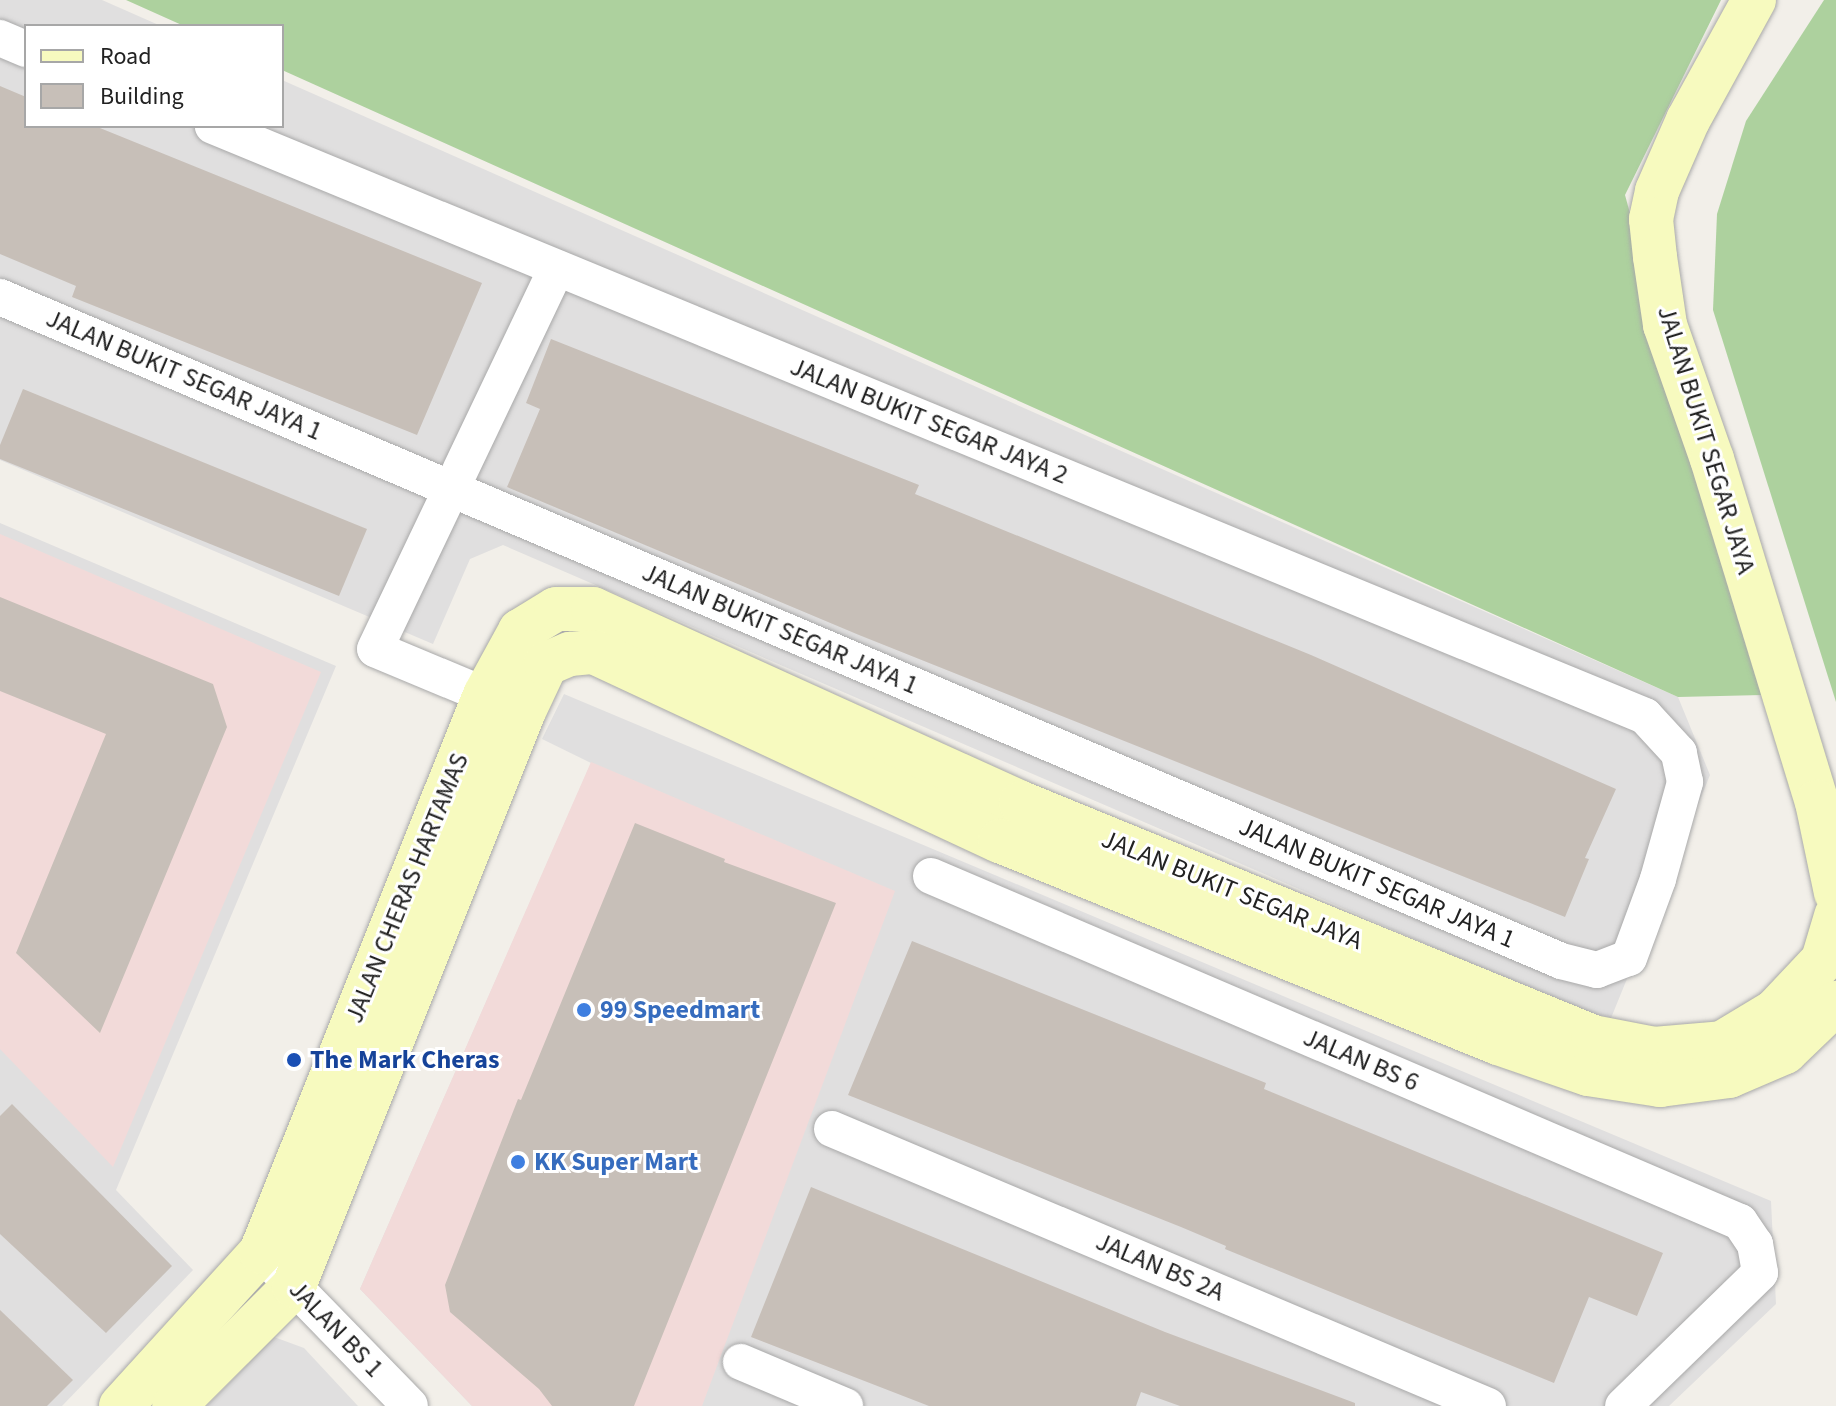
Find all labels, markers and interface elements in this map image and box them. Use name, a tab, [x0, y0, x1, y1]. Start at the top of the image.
legend	[24, 24, 284, 128]
text: Road	[100, 39, 152, 74]
text: Building	[100, 79, 184, 114]
street label: JALAN BUKIT SEGAR JAYA	[1650, 302, 1762, 578]
street label: JALAN BUKIT SEGAR JAYA 1	[41, 303, 327, 447]
street label: JALAN BUKIT SEGAR JAYA 2	[786, 351, 1072, 491]
street label: JALAN BUKIT SEGAR JAYA 1	[637, 557, 923, 701]
street label: JALAN CHERAS HARTAMAS	[339, 749, 475, 1027]
street label: JALAN BUKIT SEGAR JAYA 1	[1234, 811, 1520, 955]
street label: JALAN BUKIT SEGAR JAYA	[1097, 823, 1367, 957]
place label: 99 Speedmart	[600, 994, 760, 1026]
marker: 99 Speedmart	[575, 1001, 593, 1019]
street label: JALAN BS 6	[1299, 1022, 1423, 1098]
place label: The Mark Cheras	[310, 1044, 500, 1076]
marker: The Mark Cheras	[285, 1051, 303, 1069]
place label: KK Super Mart	[534, 1146, 698, 1178]
marker: KK Super Mart	[509, 1153, 527, 1171]
street label: JALAN BS 2A	[1091, 1226, 1229, 1308]
street label: JALAN BS 1	[282, 1274, 390, 1384]

